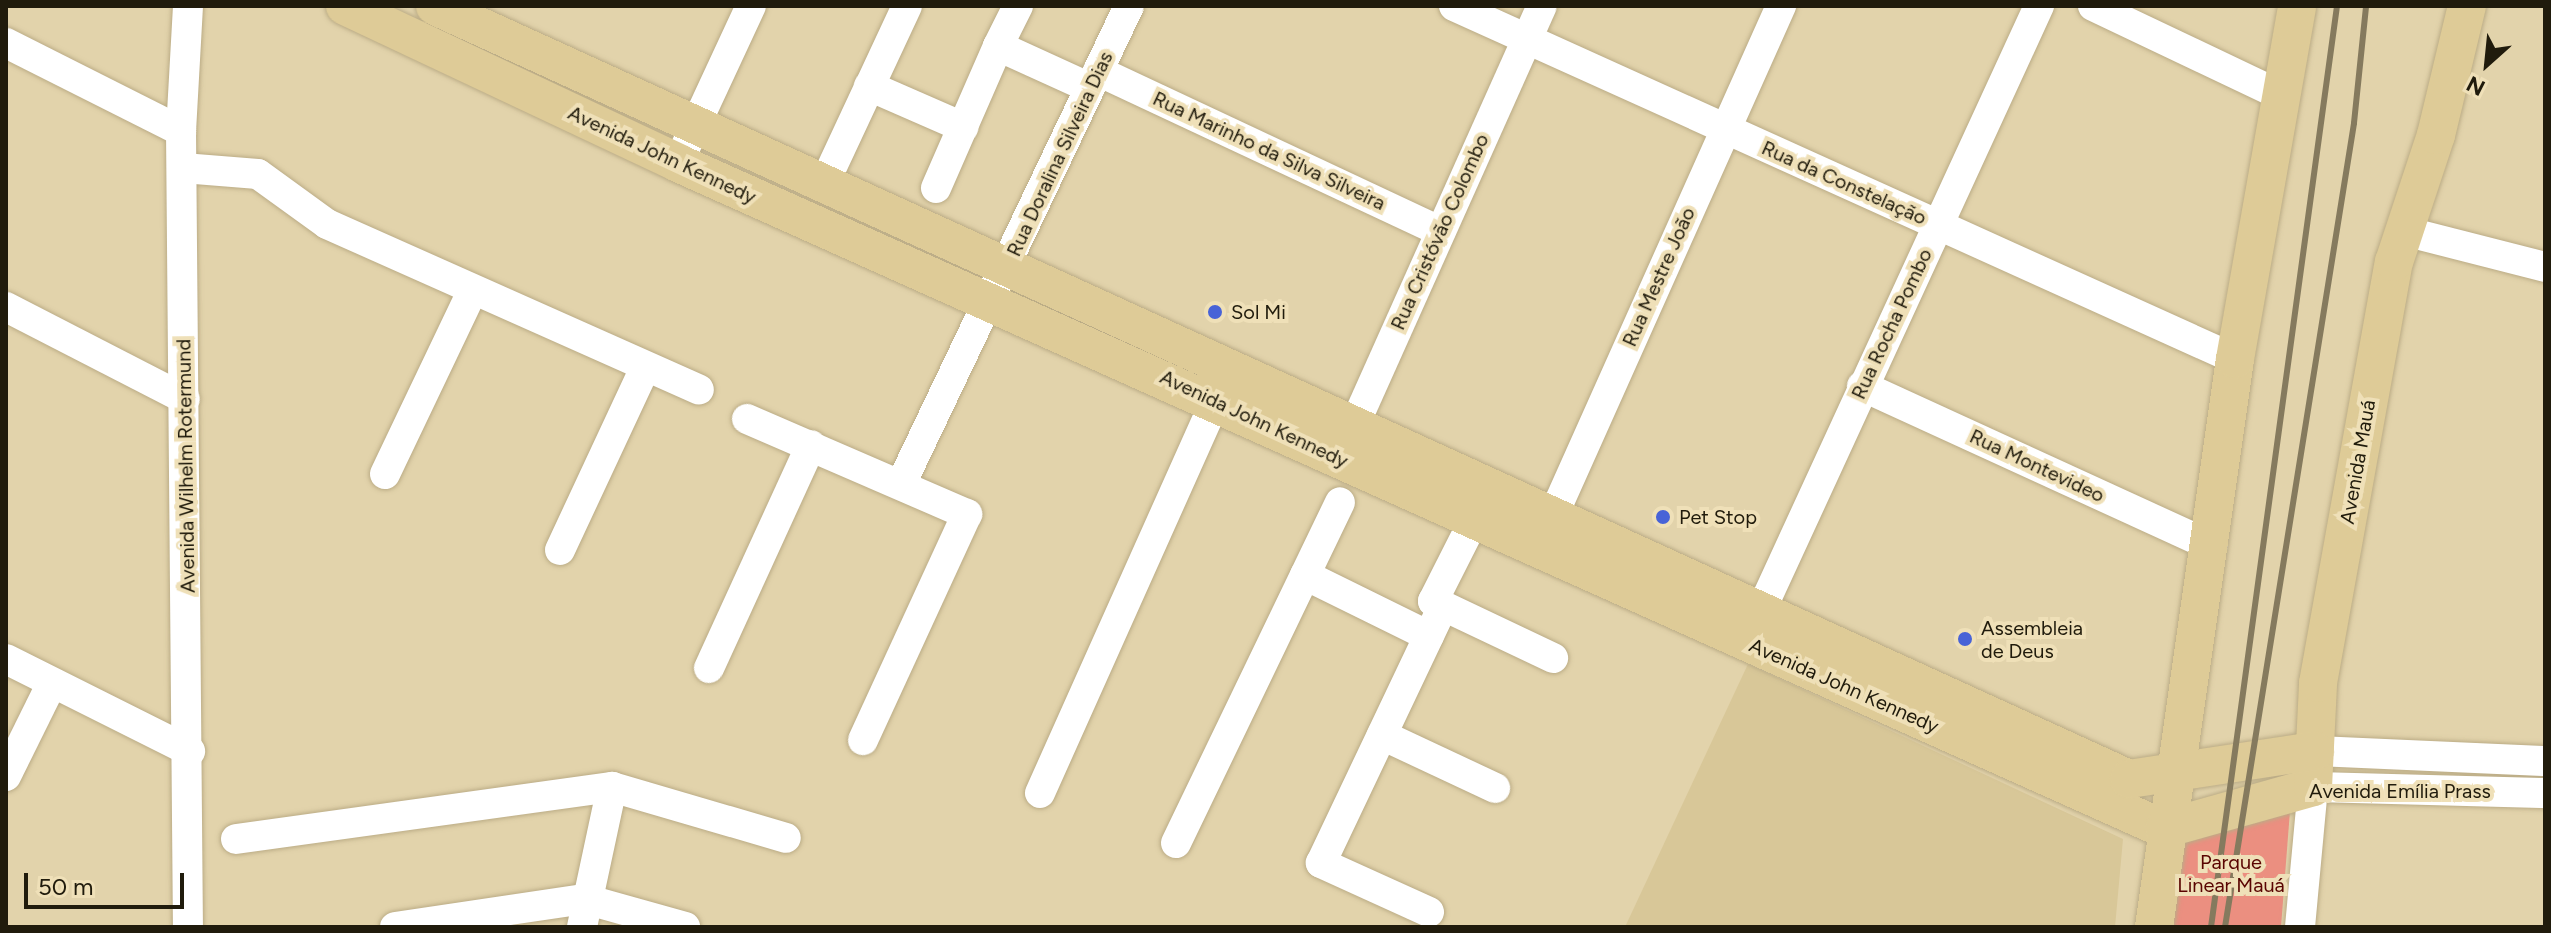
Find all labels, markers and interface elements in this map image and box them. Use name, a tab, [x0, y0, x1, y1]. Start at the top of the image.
north arrow	[2447, 24, 2527, 104]
street label: Rua Doralina Silveira Dias	[1002, 48, 1118, 260]
text: N	[2462, 70, 2490, 102]
street label: Rua Marinho da Silva Silveira	[1149, 87, 1389, 215]
street label: Avenida John Kennedy	[564, 101, 760, 209]
street label: Rua Cristóvão Colombo	[1386, 130, 1494, 334]
street label: Rua da Constelação	[1758, 136, 1930, 230]
street label: Rua Mestre João	[1618, 204, 1700, 350]
street label: Rua Rocha Pombo	[1847, 245, 1937, 403]
place label: Sol Mi	[1231, 300, 1286, 324]
marker: Sol Mi	[1206, 303, 1224, 321]
street label: Avenida Wilhelm Rotermund	[172, 339, 200, 593]
street label: Avenida John Kennedy	[1156, 365, 1352, 473]
street label: Avenida Mauá	[2335, 398, 2381, 526]
street label: Rua Montevideo	[1966, 424, 2108, 508]
place label: Pet Stop	[1679, 505, 1757, 529]
marker: Pet Stop	[1654, 508, 1672, 526]
place label: Assembleia de Deus	[1981, 616, 2083, 663]
marker: Assembleia de Deus	[1956, 630, 1974, 648]
street label: Avenida John Kennedy	[1746, 633, 1942, 739]
street label: Avenida Emília Prass	[2309, 779, 2491, 803]
park label: Parque Linear Mauá	[2177, 851, 2285, 898]
scale bar	[28, 857, 188, 907]
text: 50 m	[38, 872, 94, 901]

